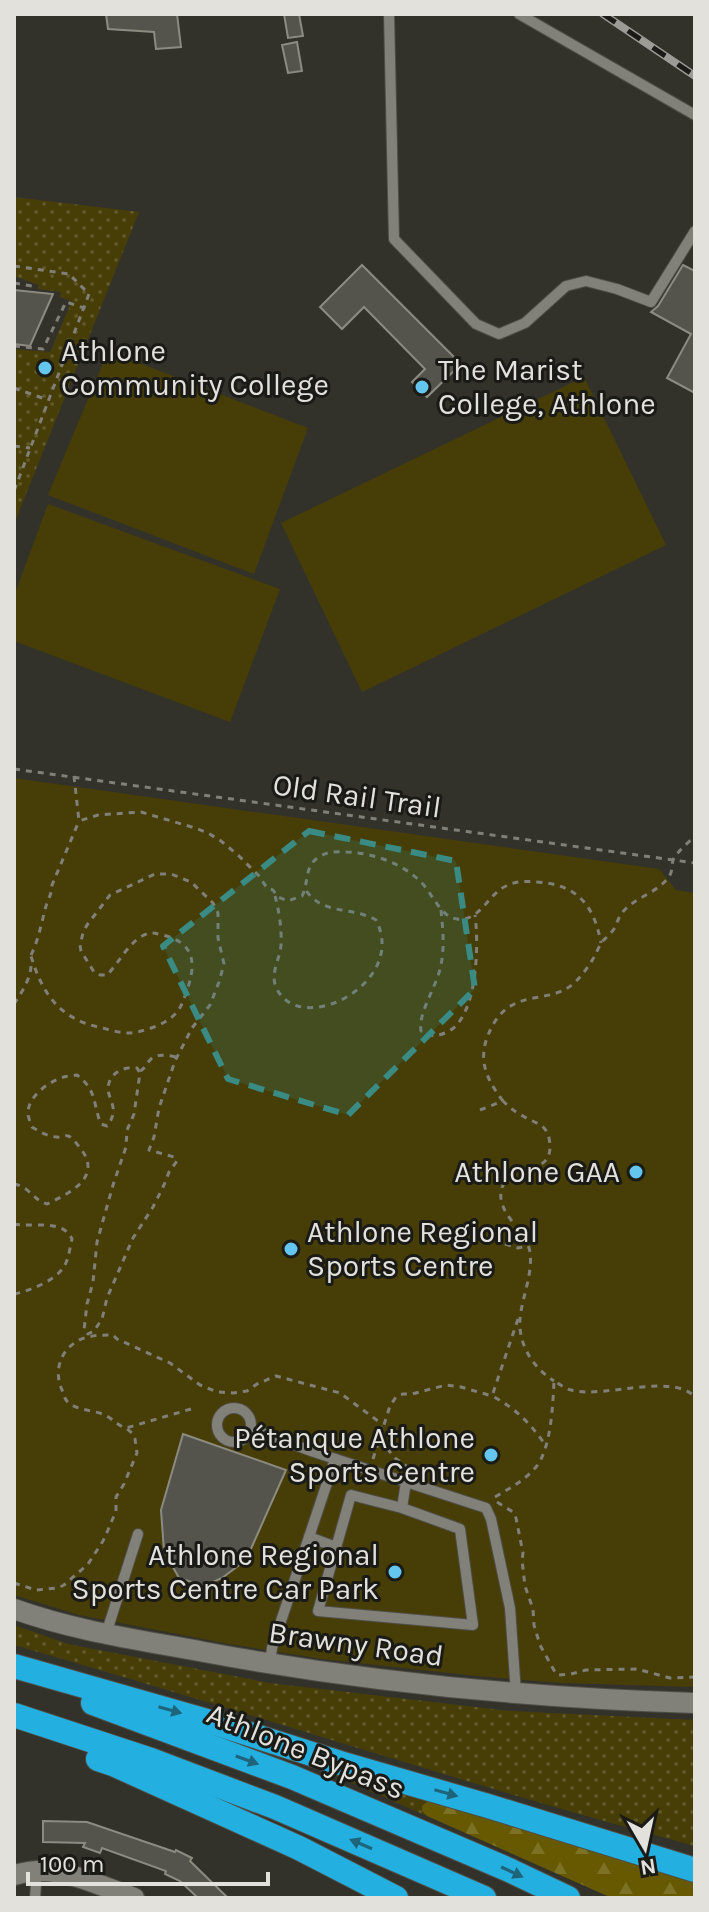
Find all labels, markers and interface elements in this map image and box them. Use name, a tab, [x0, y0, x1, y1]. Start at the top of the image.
place label: Athlone Community College	[61, 333, 329, 403]
place label: The Marist College, Athlone	[438, 352, 656, 422]
marker: Athlone Community College	[36, 359, 54, 377]
marker: The Marist College, Athlone	[413, 378, 431, 396]
street label: Old Rail Trail	[271, 766, 443, 826]
place label: Athlone GAA	[454, 1154, 620, 1190]
marker: Athlone GAA	[627, 1163, 645, 1181]
place label: Athlone Regional Sports Centre	[307, 1214, 538, 1284]
marker: Athlone Regional Sports Centre	[282, 1240, 300, 1258]
place label: Pétanque Athlone Sports Centre	[234, 1420, 475, 1490]
marker: Pétanque Athlone Sports Centre	[482, 1446, 500, 1464]
place label: Athlone Regional Sports Centre Car Park	[72, 1537, 379, 1607]
marker: Athlone Regional Sports Centre Car Park	[386, 1563, 404, 1581]
street label: Brawny Road	[266, 1614, 446, 1674]
street label: Athlone Bypass	[202, 1695, 410, 1807]
one-way arrow	[158, 1704, 182, 1717]
one-way arrow	[235, 1754, 259, 1766]
one-way arrow	[434, 1787, 458, 1800]
north arrow	[605, 1808, 685, 1888]
scale bar	[28, 1836, 268, 1886]
one-way arrow	[349, 1838, 373, 1851]
text: 100 m	[40, 1850, 105, 1878]
text: N	[638, 1853, 658, 1881]
one-way arrow	[500, 1865, 524, 1878]

